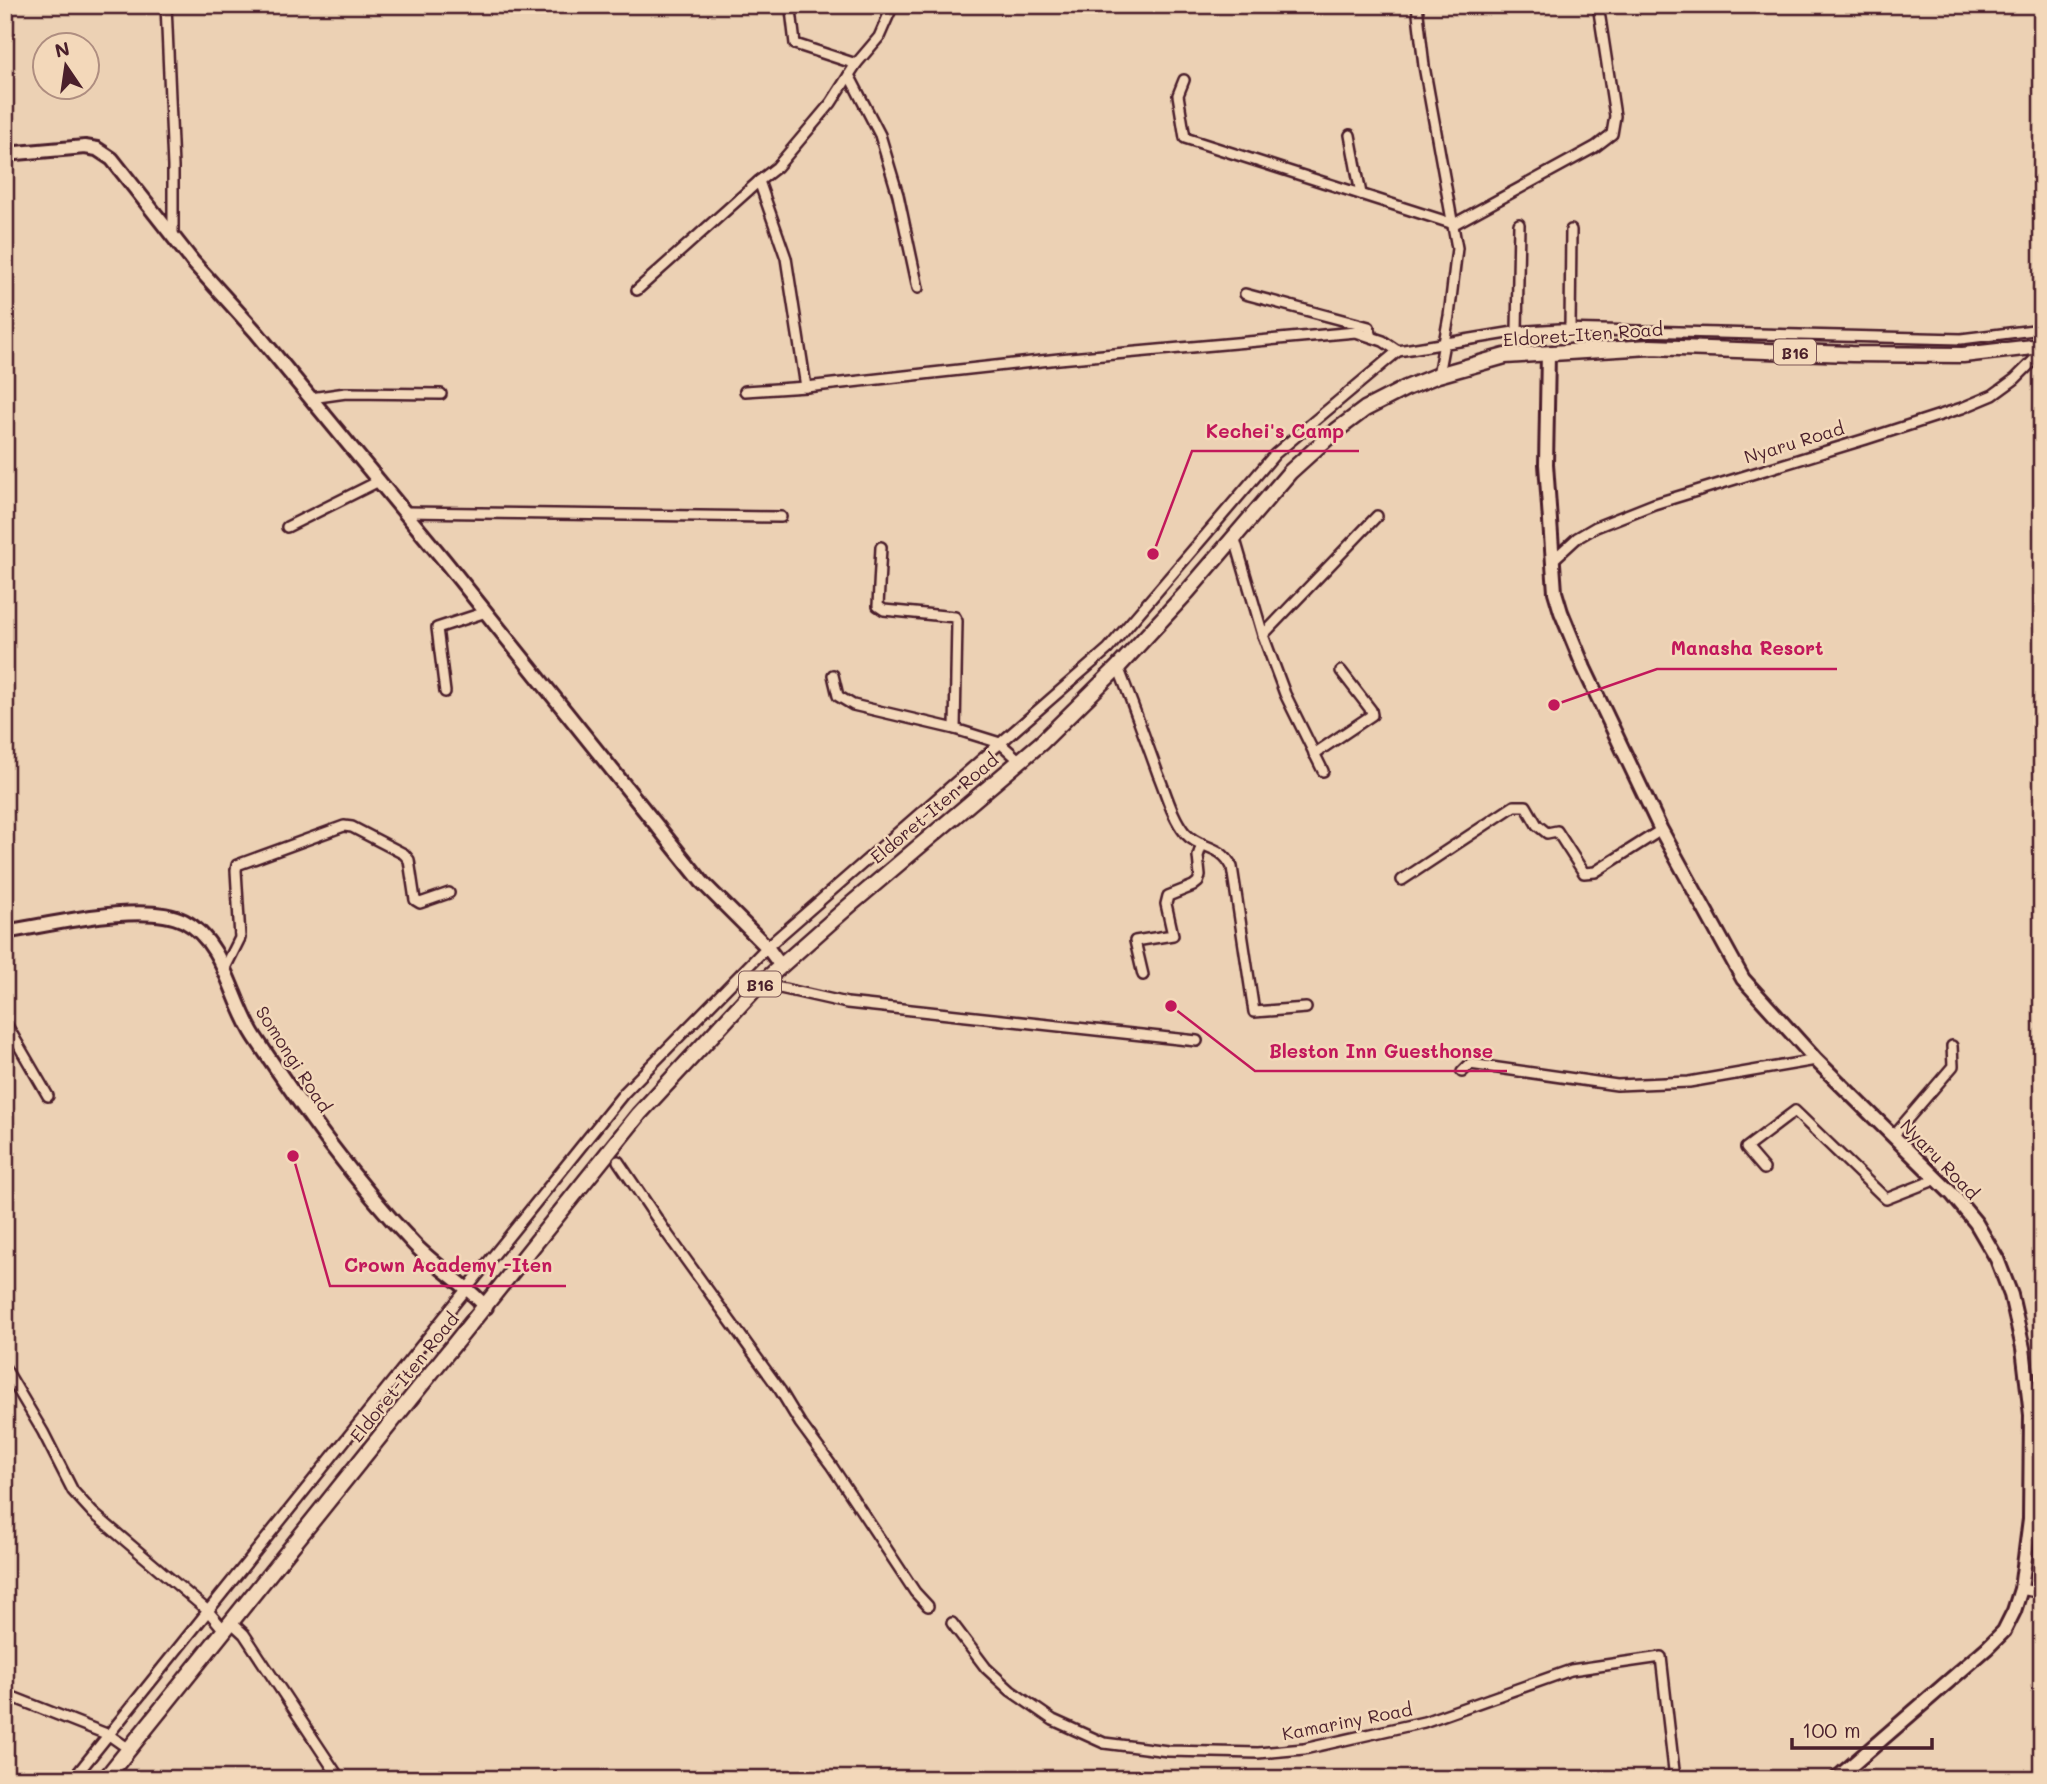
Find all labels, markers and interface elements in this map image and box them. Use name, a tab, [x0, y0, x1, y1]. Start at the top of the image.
north arrow	[32, 32, 102, 102]
text: N	[52, 35, 72, 63]
street label: Eldoret-Iten Road	[1502, 316, 1664, 352]
road number: B16	[1774, 340, 1816, 364]
callout: Kechei's Camp	[1192, 411, 1359, 451]
street label: Nyaru Road	[1741, 415, 1847, 469]
text: Kechei's Camp	[1206, 418, 1344, 443]
callout: Manasha Resort	[1657, 629, 1837, 669]
text: Manasha Resort	[1671, 635, 1823, 660]
street label: Eldoret-Iten Road	[865, 747, 1003, 869]
road number: B16	[739, 972, 781, 996]
street label: Somongi Road	[251, 1001, 337, 1117]
callout: Bleston Inn Guesthonse	[1255, 1031, 1507, 1071]
text: Bleston Inn Guesthonse	[1269, 1038, 1493, 1063]
street label: Nyaru Road	[1895, 1113, 1985, 1205]
callout: Crown Academy -Iten	[330, 1246, 566, 1286]
text: Crown Academy -Iten	[344, 1252, 552, 1277]
street label: Eldoret-Iten Road	[344, 1307, 464, 1447]
street label: Kamariny Road	[1280, 1697, 1414, 1745]
scale bar	[1792, 1707, 1932, 1751]
text: 100 m	[1802, 1716, 1861, 1743]

